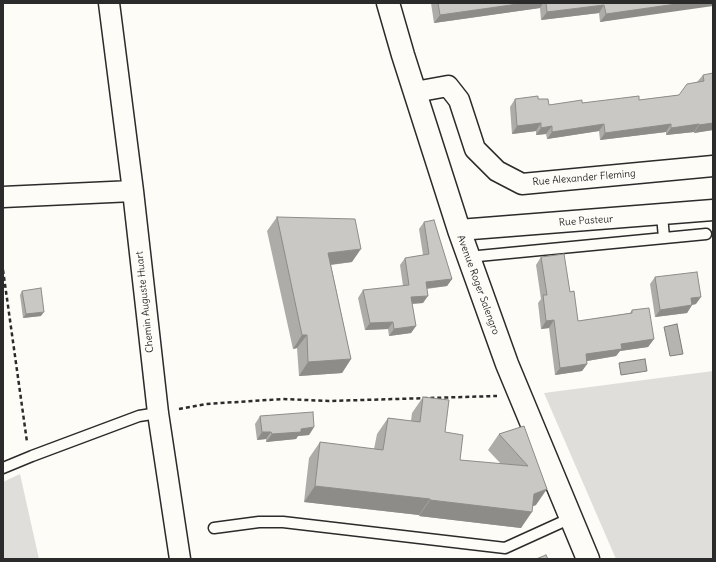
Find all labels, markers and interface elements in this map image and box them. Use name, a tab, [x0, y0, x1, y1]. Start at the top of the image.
street label: Rue Alexander Fleming	[532, 168, 636, 188]
street label: Rue Pasteur	[558, 213, 614, 229]
street label: Avenue Roger Salengro	[454, 234, 502, 336]
street label: Chemin Auguste Huart	[134, 251, 156, 353]

